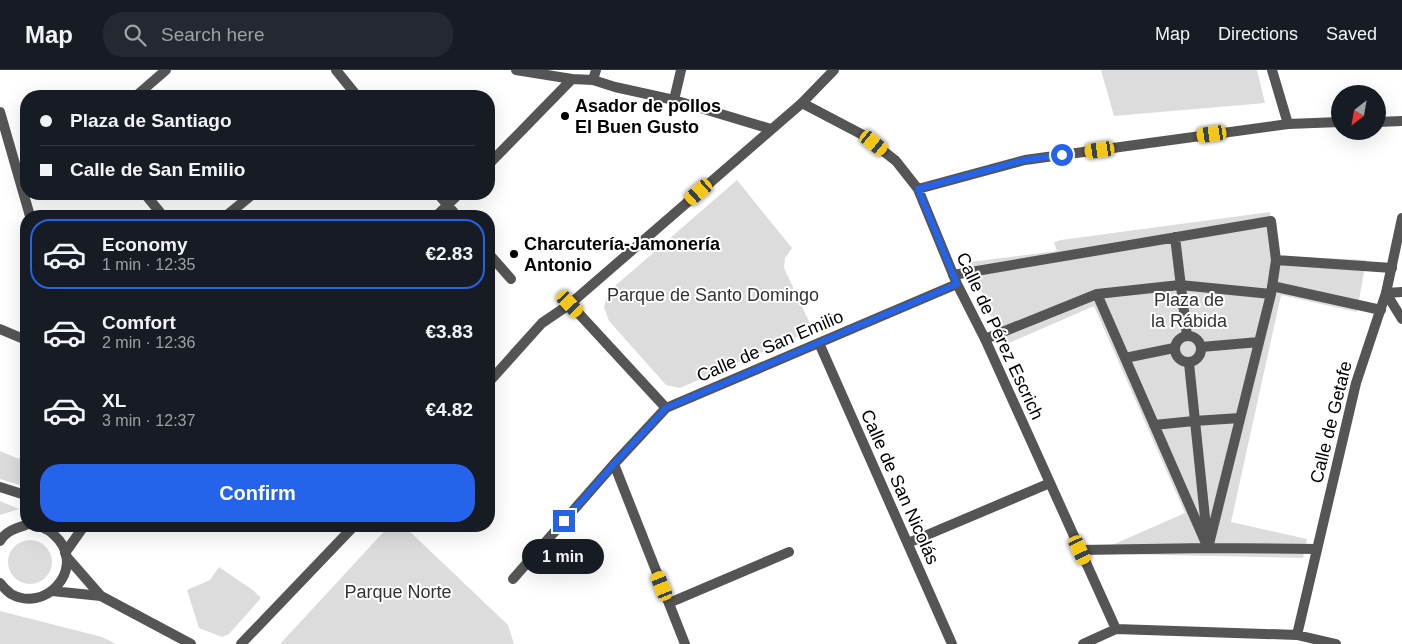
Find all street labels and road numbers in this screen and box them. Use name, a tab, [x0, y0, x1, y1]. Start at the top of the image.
street label: Calle de Pérez Escrich	[952, 249, 1048, 423]
street label: Calle de San Emilio	[694, 306, 846, 386]
street label: Calle de Getafe	[1306, 359, 1356, 485]
street label: Calle de San Nicolás	[857, 407, 943, 567]

